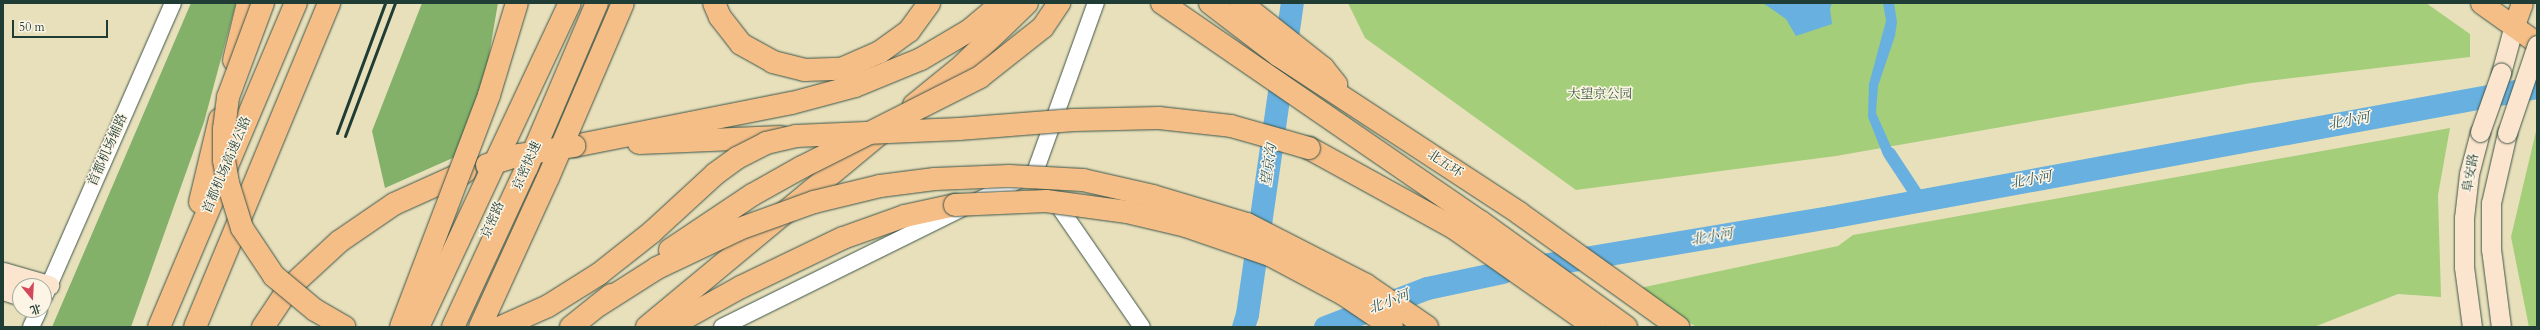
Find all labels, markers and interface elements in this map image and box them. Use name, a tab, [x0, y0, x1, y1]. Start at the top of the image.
scale bar	[14, 12, 110, 38]
text: 50 m	[19, 19, 45, 35]
park label: 大望京公园	[1568, 86, 1632, 102]
water label: 北小河	[2327, 109, 2371, 133]
street label: 首都机场辅路	[85, 111, 131, 189]
street label: 首都机场高速公路	[200, 114, 254, 216]
street label: 京密快速	[509, 139, 545, 193]
water label: 望京沟	[1258, 143, 1280, 187]
street label: 北五环	[1424, 147, 1466, 181]
street label: 阜安路	[2460, 152, 2482, 194]
water label: 北小河	[2009, 168, 2053, 192]
street label: 京密路	[478, 199, 508, 241]
water label: 北小河	[1690, 225, 1734, 249]
north arrow	[12, 278, 52, 318]
water label: 北小河	[1366, 287, 1412, 317]
text: 北	[28, 300, 43, 318]

